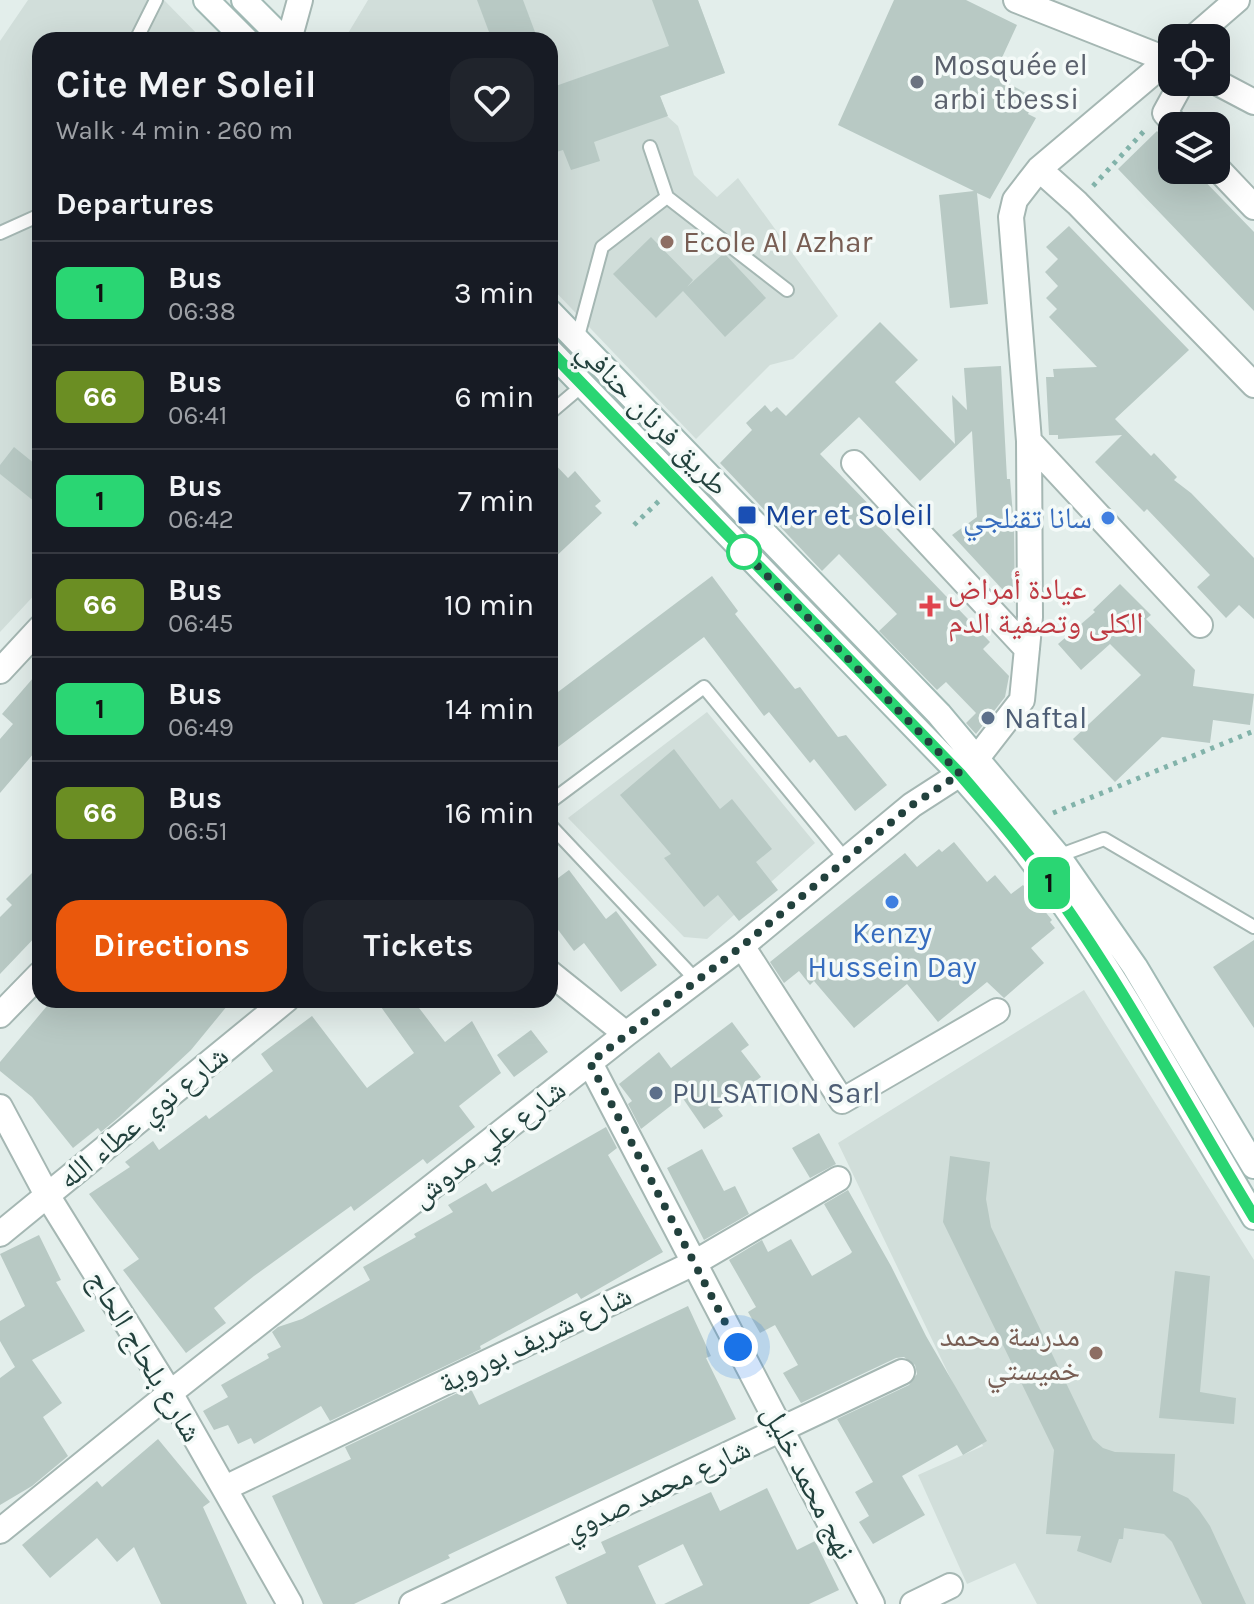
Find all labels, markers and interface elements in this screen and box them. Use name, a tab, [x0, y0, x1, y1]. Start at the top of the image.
map controls	[1158, 24, 1230, 184]
button: locate	[1158, 24, 1230, 96]
place label: Mosquée el arbi tbessi	[933, 47, 1088, 117]
button: heart	[450, 58, 534, 142]
text: Cite Mer Soleil	[56, 62, 317, 107]
marker: Mosquée el arbi tbessi	[908, 73, 926, 91]
button: layers	[1158, 112, 1230, 184]
text: Walk · 4 min · 260 m	[56, 115, 293, 146]
text: Departures	[56, 186, 214, 222]
place label: Ecole Al Azhar	[683, 224, 873, 260]
marker: Ecole Al Azhar	[658, 233, 676, 251]
text: Bus	[168, 260, 222, 296]
text: 3 min	[454, 275, 534, 311]
text: 1	[95, 276, 105, 309]
text: 06:38	[168, 296, 236, 327]
street label: طريق فرنان حنافي	[566, 333, 736, 507]
text: Bus	[168, 364, 222, 400]
text: 6 min	[455, 379, 534, 415]
text: 66	[83, 380, 117, 413]
text: 06:41	[168, 400, 227, 431]
text: Bus	[168, 468, 222, 504]
text: 7 min	[458, 483, 534, 519]
text: 1	[95, 484, 105, 517]
place label: Mer et Soleil	[765, 497, 933, 533]
place label: سانا تقنلجي	[963, 500, 1092, 542]
text: 06:42	[168, 504, 234, 535]
marker: Mer et Soleil	[736, 504, 758, 526]
marker: سانا تقنلجي	[1099, 509, 1117, 527]
unlabelled marker	[727, 535, 761, 569]
place label: عيادة أمراض الكلى وتصفية الدم	[948, 570, 1144, 642]
text: Bus	[168, 572, 222, 608]
text: 10 min	[444, 587, 534, 623]
text: 66	[83, 588, 117, 621]
marker: عيادة أمراض الكلى وتصفية الدم	[919, 595, 941, 617]
text: 06:45	[168, 608, 234, 639]
text: Bus	[168, 676, 222, 712]
text: 14 min	[445, 691, 534, 727]
text: 1	[95, 692, 105, 725]
place label: Naftal	[1004, 700, 1088, 736]
marker: Naftal	[979, 709, 997, 727]
text: 06:49	[168, 712, 234, 743]
text: Bus	[168, 780, 222, 816]
text: 16 min	[445, 795, 534, 831]
text: 66	[83, 796, 117, 829]
text: 06:51	[168, 816, 228, 847]
line badge: 1	[1023, 857, 1075, 909]
text: 1	[1044, 866, 1054, 899]
marker: Kenzy Hussein Day	[883, 893, 901, 911]
button: Directions	[56, 900, 287, 992]
button: Tickets	[303, 900, 534, 992]
place label: Kenzy Hussein Day	[807, 915, 977, 985]
street label: شارع نوي عطاء الله	[51, 1037, 239, 1201]
street label: شارع علي مدوش	[403, 1071, 576, 1219]
place label: PULSATION Sarl	[672, 1075, 881, 1111]
marker: PULSATION Sarl	[647, 1084, 665, 1102]
street label: شارع بلحاج الحاج	[79, 1264, 210, 1449]
street label: شارع شريف بوروية	[433, 1277, 638, 1402]
place label: مدرسة محمد خميستي	[940, 1318, 1080, 1394]
your location	[718, 1327, 758, 1367]
marker: مدرسة محمد خميستي	[1087, 1344, 1105, 1362]
street label: نهج محمد خليل	[754, 1398, 863, 1566]
street label: شارع محمد صدوي	[558, 1430, 758, 1553]

